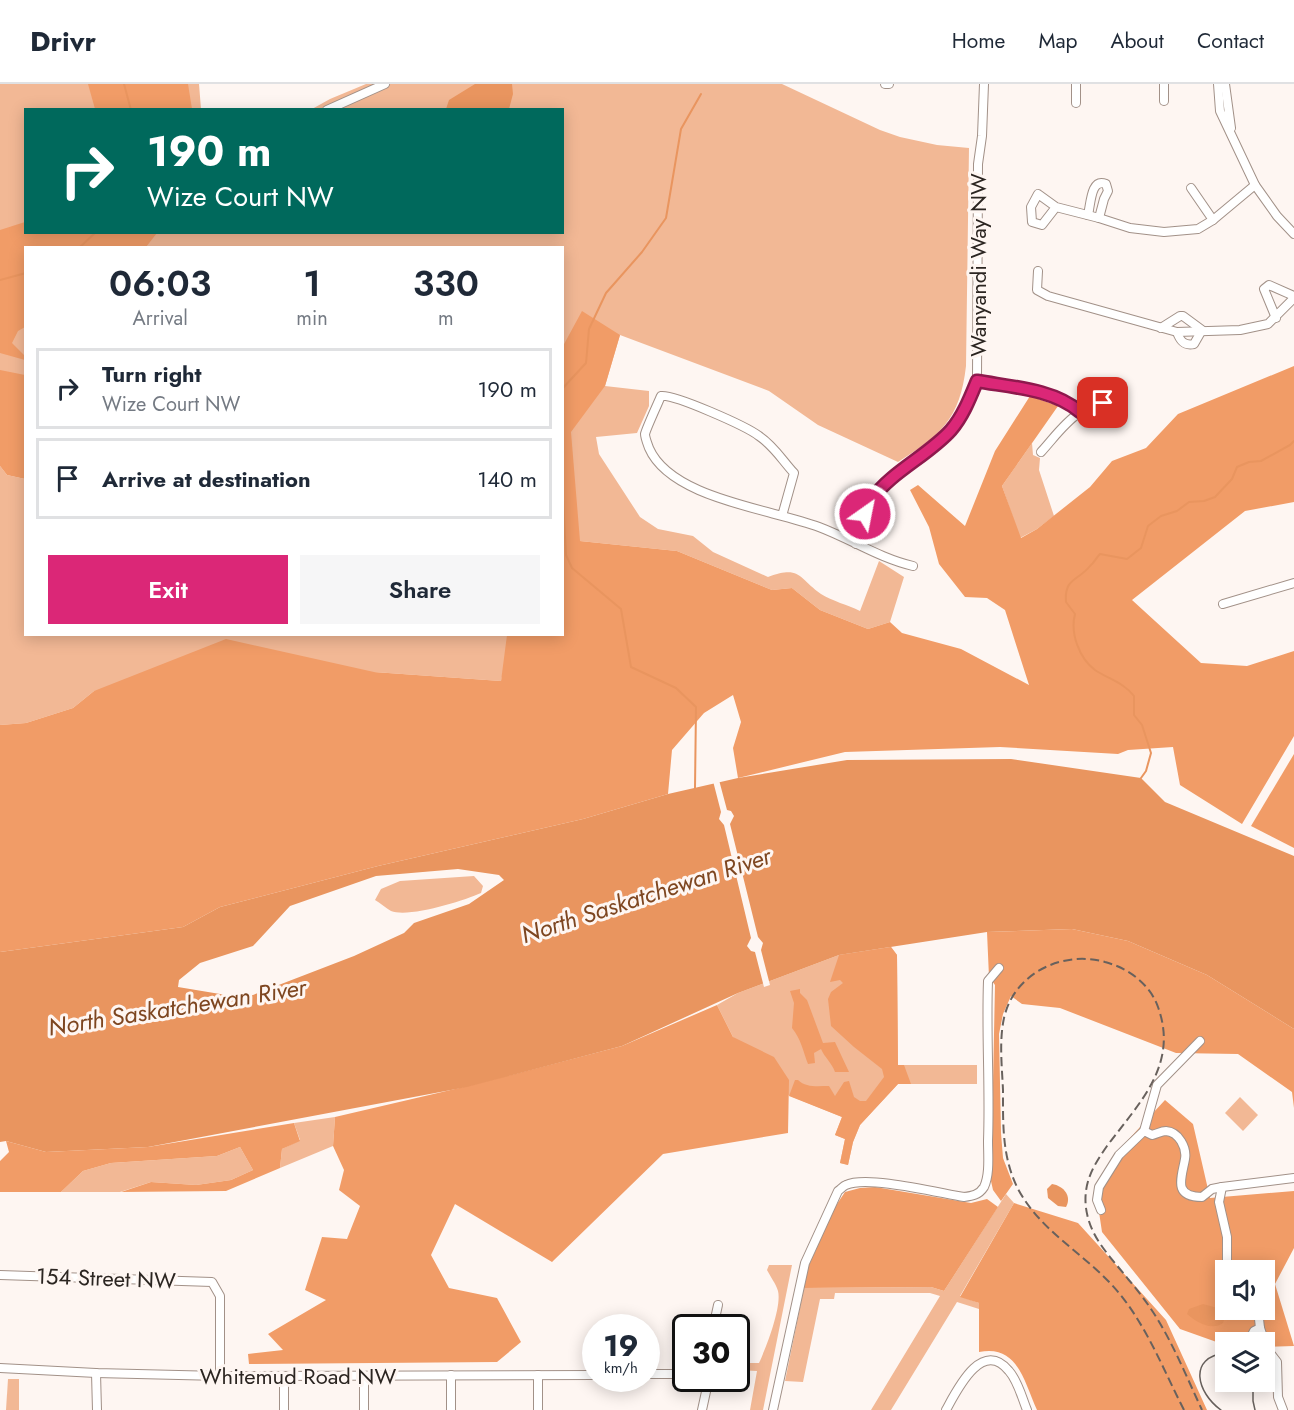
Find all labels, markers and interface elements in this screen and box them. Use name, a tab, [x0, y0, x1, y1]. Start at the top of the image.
text: Drivr	[30, 21, 96, 62]
text: Home	[952, 26, 1005, 56]
text: Map	[1038, 26, 1078, 56]
text: About	[1111, 26, 1164, 56]
text: Contact	[1197, 26, 1264, 56]
text: 190 m	[147, 121, 271, 182]
icon: right	[48, 132, 126, 210]
street label: Wanyandi Way NW	[962, 173, 994, 357]
text: Wize Court NW	[147, 177, 334, 216]
text: 06:03	[109, 257, 211, 309]
text: 1	[303, 257, 321, 309]
text: 330	[413, 257, 479, 309]
text: Arrival	[133, 304, 188, 333]
text: min	[296, 304, 328, 333]
text: m	[438, 304, 454, 333]
text: Turn right	[102, 358, 202, 390]
icon: right	[51, 372, 84, 405]
text: 190 m	[477, 373, 537, 405]
pin	[1077, 377, 1128, 428]
icon: arrive	[1086, 386, 1119, 419]
text: Wize Court NW	[102, 390, 240, 419]
icon: arrive	[51, 462, 84, 495]
text: Arrive at destination	[102, 463, 311, 495]
text: 140 m	[477, 463, 537, 495]
position arrow	[833, 482, 897, 546]
button: Exit	[48, 555, 288, 624]
button: Share	[300, 555, 540, 624]
water label: North Saskatchewan River	[517, 837, 777, 952]
water label: North Saskatchewan River	[45, 969, 311, 1045]
street label: 154 Street NW	[36, 1260, 177, 1296]
map controls	[1215, 1260, 1275, 1392]
button: sound	[1215, 1260, 1275, 1320]
speed limit sign: 30	[672, 1314, 750, 1392]
text: 19	[603, 1324, 639, 1367]
button: layers	[1215, 1332, 1275, 1392]
text: km/h	[604, 1357, 638, 1379]
street label: Whitemud Road NW	[200, 1360, 396, 1392]

